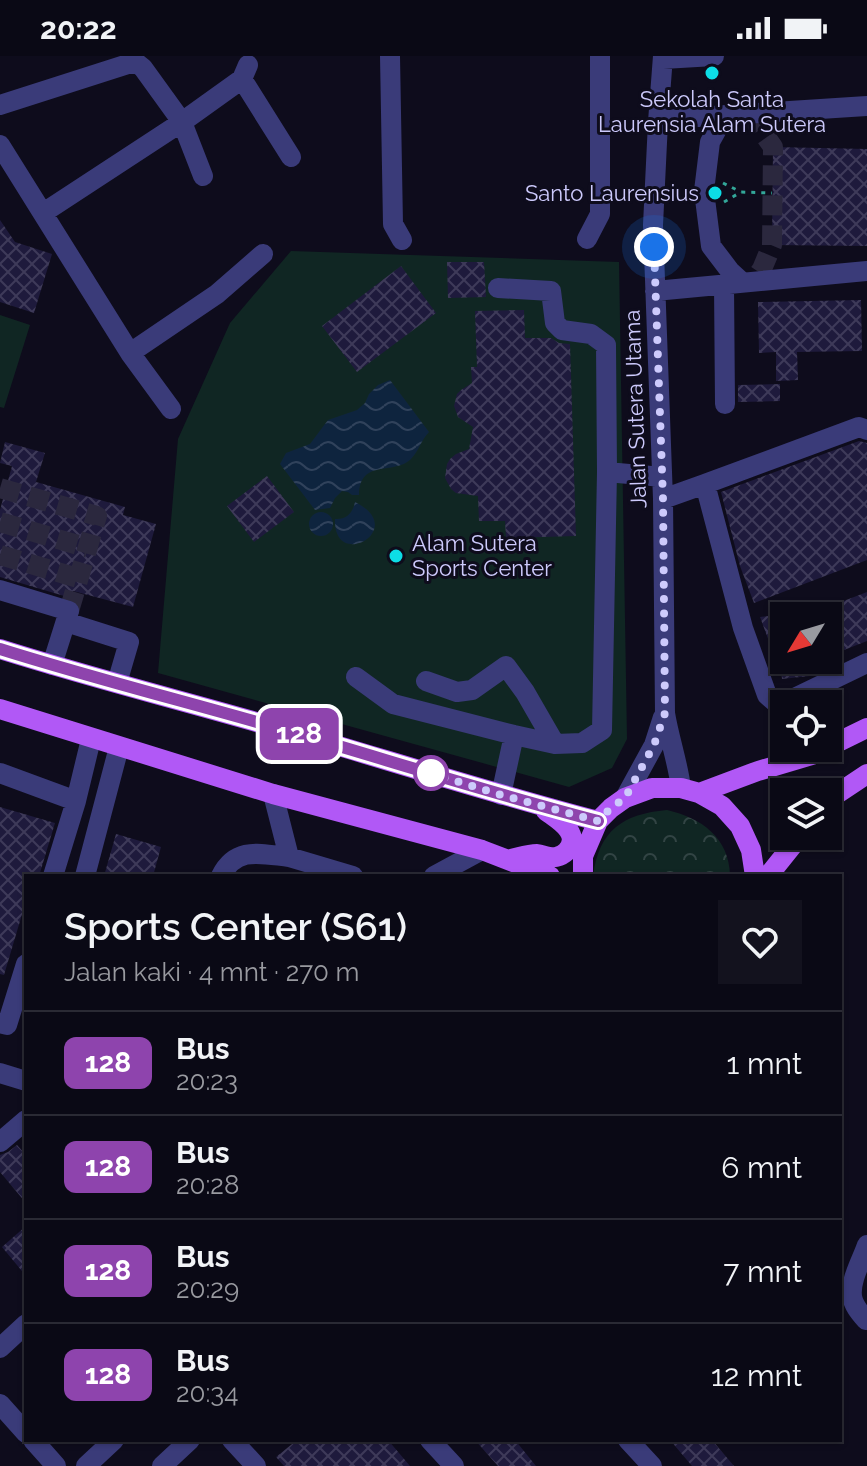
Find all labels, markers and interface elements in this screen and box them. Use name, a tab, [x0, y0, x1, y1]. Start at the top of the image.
text: 20:22	[40, 11, 117, 46]
marker: Sekolah Santa Laurensia Alam Sutera	[703, 64, 721, 82]
place label: Sekolah Santa Laurensia Alam Sutera	[598, 86, 826, 137]
place label: Santo Laurensius	[525, 180, 699, 206]
marker: Santo Laurensius	[706, 184, 724, 202]
your location	[634, 227, 674, 267]
street label: Jalan Sutera Utama	[619, 309, 651, 509]
place label: Alam Sutera Sports Center	[412, 530, 552, 581]
marker: Alam Sutera Sports Center	[387, 547, 405, 565]
north arrow	[770, 602, 842, 674]
map controls	[770, 602, 842, 850]
button: locate	[770, 690, 842, 762]
line badge: 128	[253, 708, 345, 760]
text: 128	[276, 717, 322, 750]
unlabelled marker	[414, 756, 448, 790]
button: layers	[770, 778, 842, 850]
button: heart	[718, 900, 802, 984]
text: Sports Center (S61)	[64, 904, 407, 949]
text: Jalan kaki · 4 mnt · 270 m	[64, 957, 359, 987]
text: Bus	[176, 1031, 230, 1066]
text: 128	[85, 1046, 131, 1079]
text: 1 mnt	[727, 1046, 802, 1081]
text: 20:23	[176, 1066, 238, 1096]
text: Bus	[176, 1135, 230, 1170]
text: 128	[85, 1150, 131, 1183]
text: 6 mnt	[721, 1150, 802, 1185]
text: 20:28	[176, 1170, 239, 1200]
text: Bus	[176, 1239, 230, 1274]
text: 128	[85, 1254, 131, 1287]
text: 7 mnt	[723, 1254, 802, 1289]
text: 20:29	[176, 1274, 239, 1304]
text: Bus	[176, 1343, 230, 1378]
text: 128	[85, 1358, 131, 1391]
text: 12 mnt	[711, 1358, 802, 1393]
text: 20:34	[176, 1378, 238, 1408]

